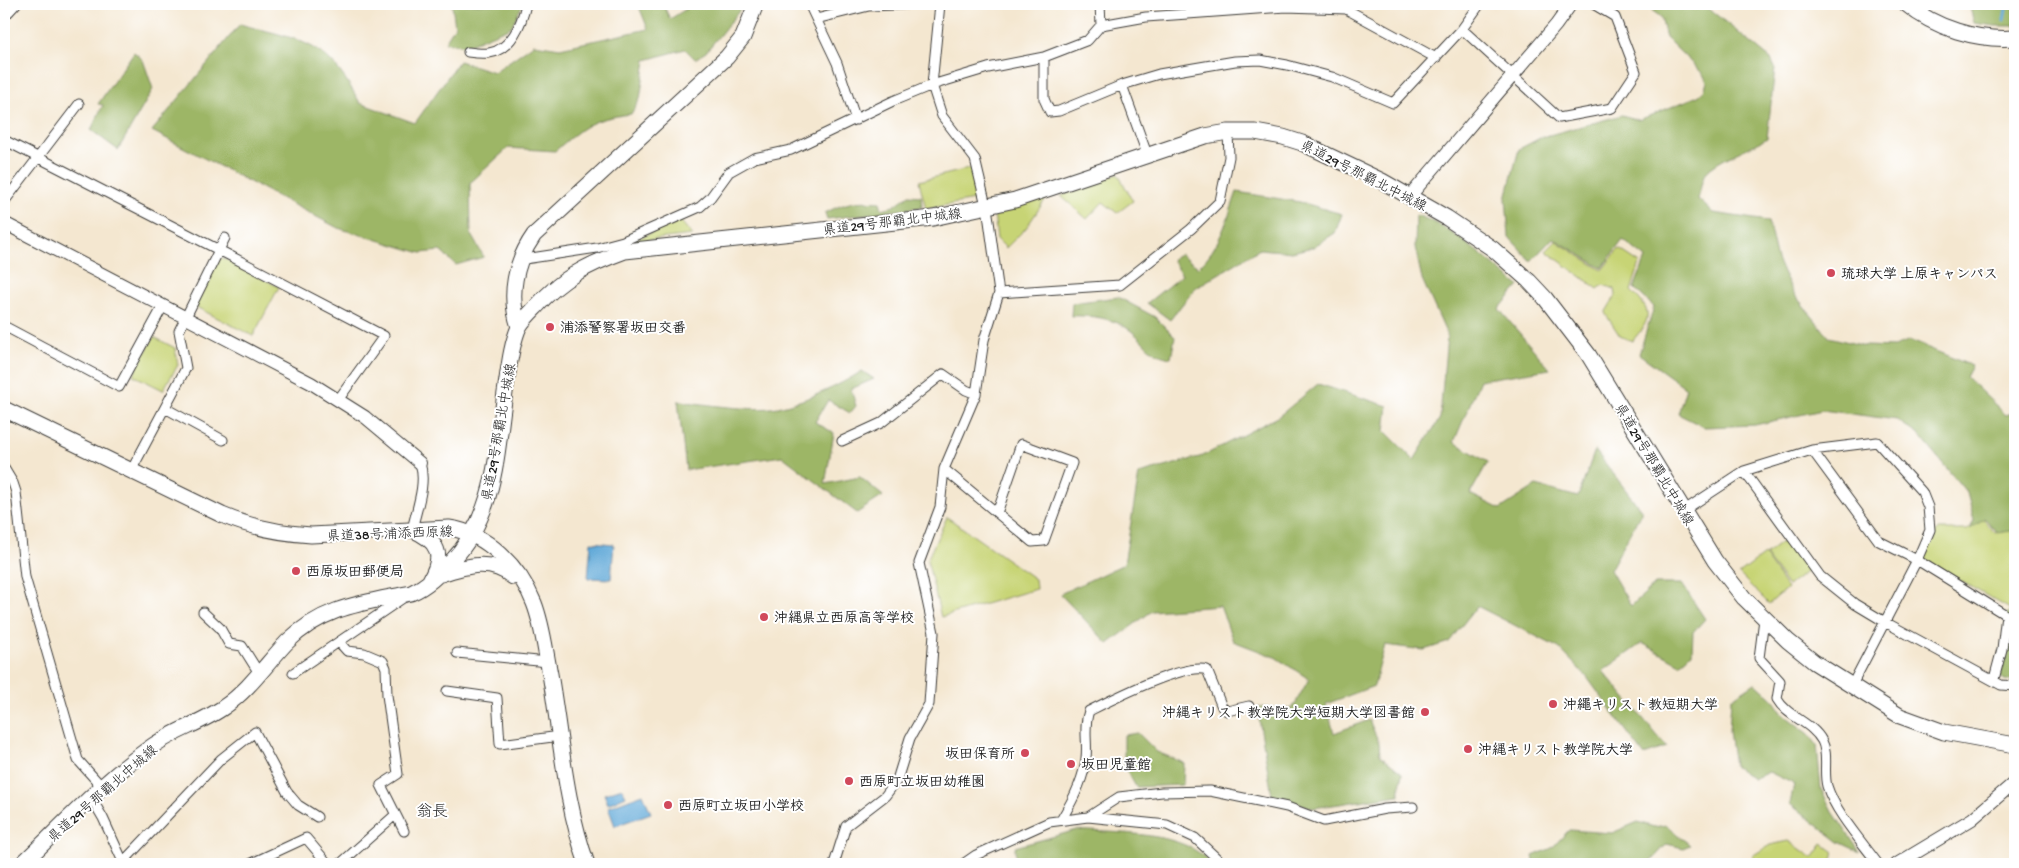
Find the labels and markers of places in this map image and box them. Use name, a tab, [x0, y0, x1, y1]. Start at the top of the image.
place label: 琉球大学 上原キャンパス	[1841, 266, 1998, 284]
marker: 琉球大学 上原キャンパス	[1825, 267, 1837, 279]
place label: 浦添警察署坂田交番	[560, 320, 686, 338]
marker: 浦添警察署坂田交番	[544, 321, 556, 333]
place label: 西原坂田郵便局	[306, 564, 404, 582]
marker: 西原坂田郵便局	[290, 565, 302, 577]
place label: 沖縄県立西原高等学校	[774, 610, 914, 628]
marker: 沖縄県立西原高等学校	[758, 611, 770, 623]
place label: 沖繩キリスト教短期大学	[1563, 697, 1718, 715]
marker: 沖繩キリスト教短期大学	[1547, 698, 1559, 710]
place label: 沖縄キリスト教学院大学短期大学図書館	[1162, 705, 1415, 723]
marker: 沖縄キリスト教学院大学短期大学図書館	[1419, 706, 1431, 718]
place label: 沖縄キリスト教学院大学	[1478, 742, 1633, 760]
marker: 沖縄キリスト教学院大学	[1462, 743, 1474, 755]
place label: 坂田保育所	[945, 746, 1015, 764]
marker: 坂田保育所	[1019, 747, 1031, 759]
place label: 坂田児童館	[1081, 757, 1151, 775]
marker: 坂田児童館	[1065, 758, 1077, 770]
place label: 西原町立坂田幼稚園	[859, 774, 985, 792]
marker: 西原町立坂田幼稚園	[843, 775, 855, 787]
place label: 西原町立坂田小学校	[678, 798, 804, 816]
marker: 西原町立坂田小学校	[662, 799, 674, 811]

